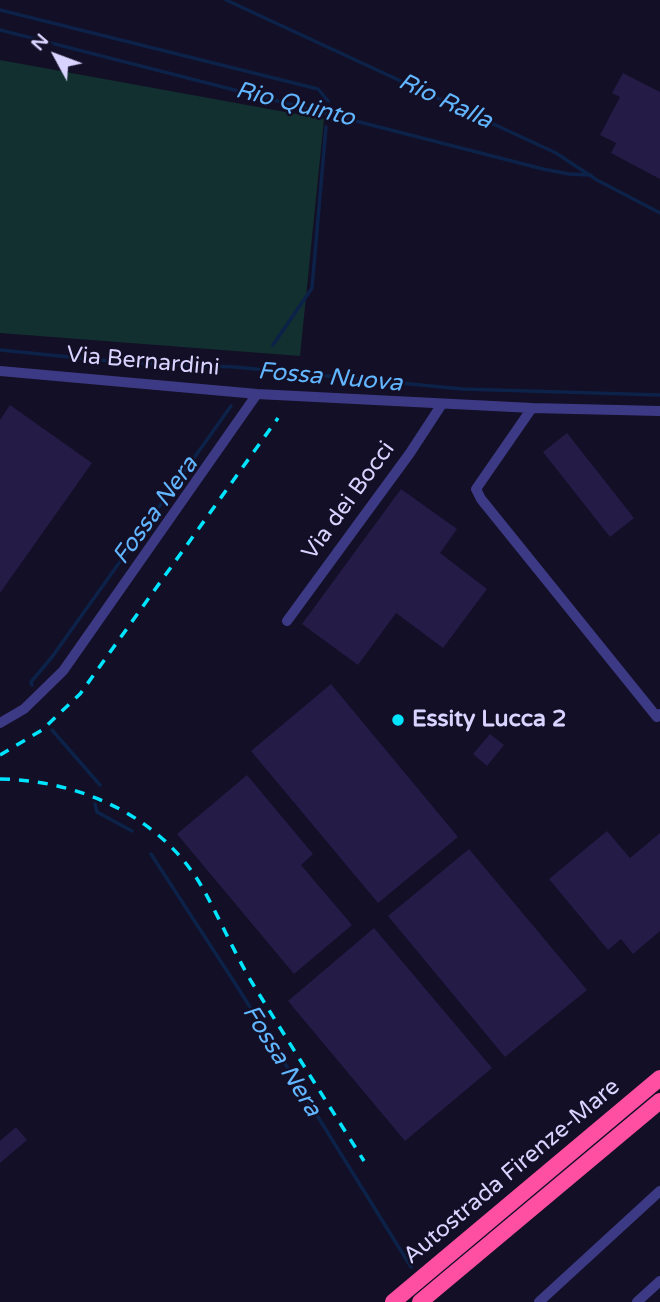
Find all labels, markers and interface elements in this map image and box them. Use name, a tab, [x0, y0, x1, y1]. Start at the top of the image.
north arrow	[21, 21, 91, 91]
text: N	[27, 29, 53, 55]
water label: Rio Ralla	[394, 68, 496, 136]
water label: Rio Quinto	[232, 76, 358, 134]
street label: Via Bernardini	[65, 342, 221, 382]
water label: Fossa Nuova	[256, 357, 404, 399]
street label: Via dei Bocci	[297, 436, 401, 566]
water label: Fossa Nera	[107, 451, 205, 571]
place label: Essity Lucca 2	[412, 706, 566, 734]
marker: Essity Lucca 2	[390, 712, 406, 728]
water label: Fossa Nera	[235, 1000, 327, 1122]
street label: Autostrada Firenze-Mare	[398, 1073, 626, 1271]

